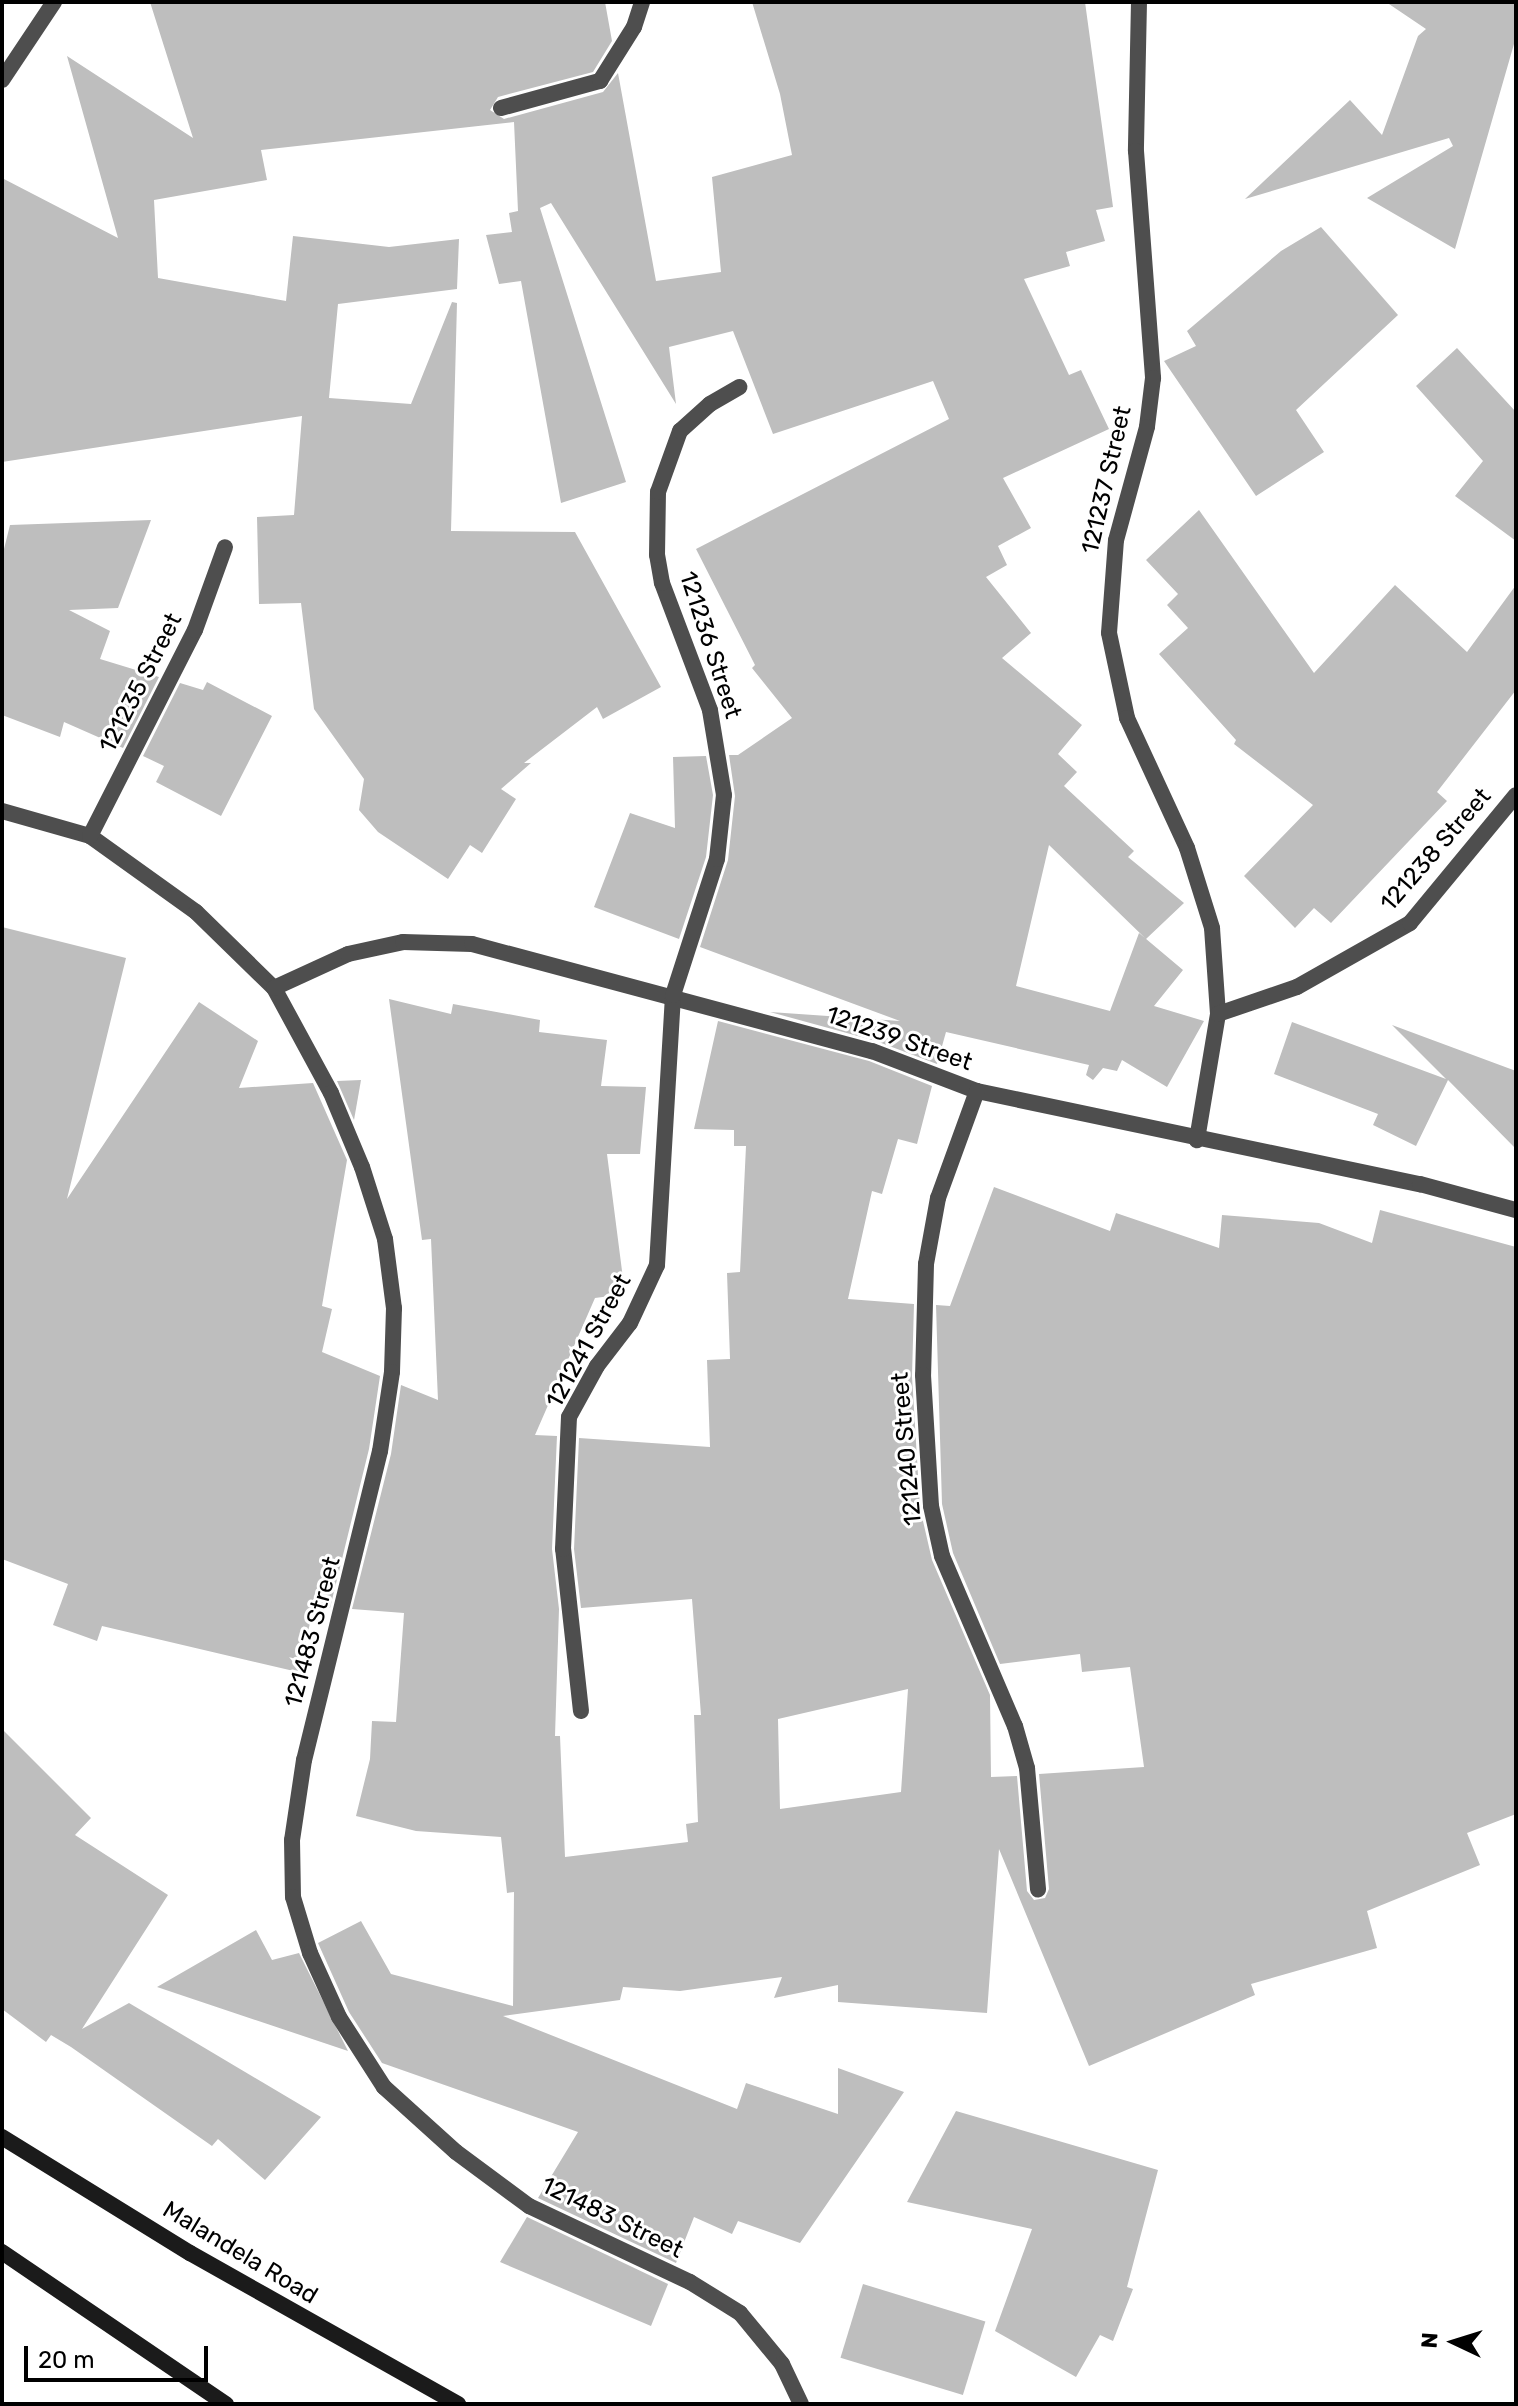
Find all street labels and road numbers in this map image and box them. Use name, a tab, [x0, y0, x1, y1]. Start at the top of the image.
street label: 121237 Street	[1076, 403, 1138, 557]
street label: 121236 Street	[673, 568, 747, 722]
street label: 121235 Street	[94, 608, 188, 758]
street label: 121238 Street	[1375, 783, 1497, 917]
street label: 121239 Street	[822, 1001, 976, 1077]
street label: 121241 Street	[540, 1269, 638, 1413]
street label: 121240 Street	[886, 1371, 928, 1527]
street label: 121483 Street	[279, 1554, 347, 1710]
street label: 121483 Street	[536, 2171, 688, 2265]
street label: Malandela Road	[157, 2195, 323, 2311]

